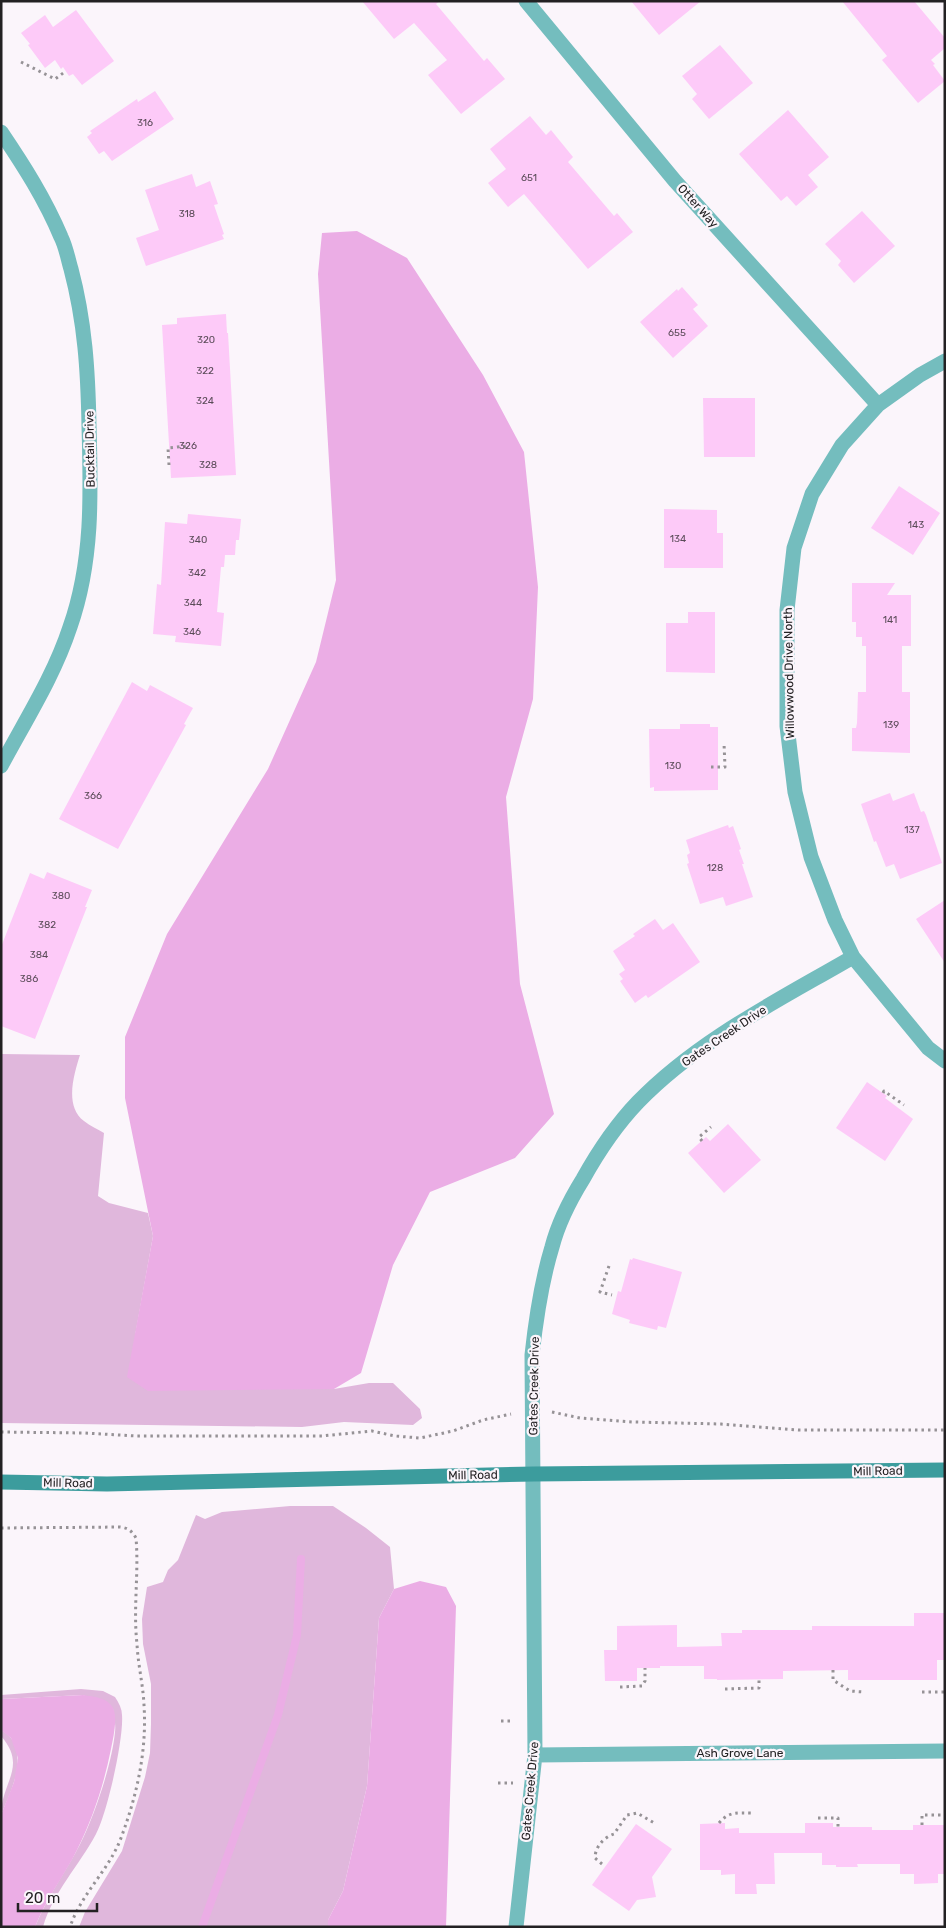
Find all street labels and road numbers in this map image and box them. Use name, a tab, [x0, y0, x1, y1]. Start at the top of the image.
street label: Otter Way	[675, 181, 721, 231]
street label: Bucktail Drive	[82, 410, 98, 488]
street label: Willowwood Drive North	[781, 607, 797, 739]
street label: Gates Creek Drive	[679, 1002, 769, 1069]
street label: Gates Creek Drive	[526, 1336, 542, 1436]
street label: Mill Road	[853, 1464, 903, 1478]
street label: Mill Road	[448, 1468, 498, 1482]
street label: Mill Road	[43, 1476, 93, 1490]
street label: Gates Creek Drive	[519, 1741, 541, 1841]
street label: Ash Grove Lane	[696, 1746, 784, 1760]

